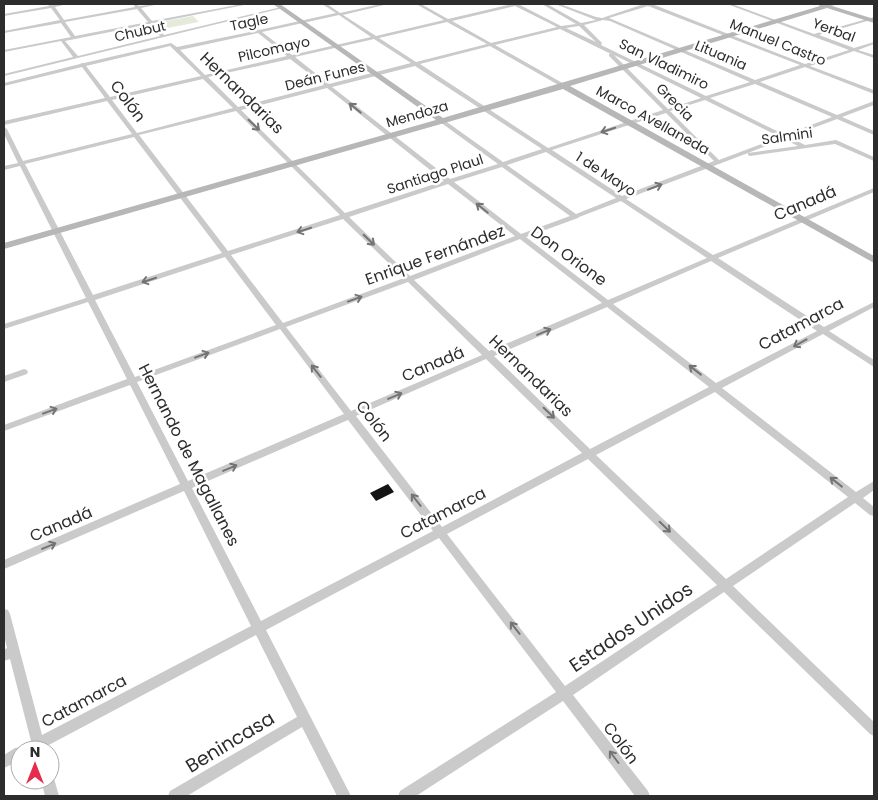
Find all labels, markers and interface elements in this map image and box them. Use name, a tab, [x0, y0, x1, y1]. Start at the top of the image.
street label: Tagle	[228, 8, 270, 36]
street label: Yerbal	[810, 13, 858, 47]
street label: Manuel Castro	[727, 14, 829, 70]
street label: Chubut	[112, 15, 168, 47]
street label: Pilcomayo	[236, 31, 312, 67]
street label: San Vladimiro	[616, 34, 712, 94]
street label: Lituania	[692, 35, 750, 75]
street label: Hernandarias	[195, 47, 289, 139]
street label: Deán Funes	[283, 56, 367, 96]
street label: Colón	[105, 75, 151, 127]
street label: Grecia	[652, 79, 698, 125]
street label: Marco Avellaneda	[593, 81, 713, 159]
street label: Mendoza	[384, 96, 450, 132]
one-way arrow	[349, 102, 362, 113]
one-way arrow	[247, 119, 260, 131]
street label: Salmini	[760, 123, 814, 149]
one-way arrow	[601, 126, 617, 136]
street label: 1 de Mayo	[572, 147, 640, 201]
street label: Santiago Plaul	[384, 149, 486, 199]
street label: Canadá	[770, 180, 840, 226]
one-way arrow	[646, 182, 662, 191]
one-way arrow	[476, 203, 489, 214]
street label: Enrique Fernández	[362, 219, 508, 291]
street label: Don Orione	[526, 221, 612, 291]
one-way arrow	[296, 225, 312, 235]
one-way arrow	[362, 234, 375, 246]
one-way arrow	[142, 275, 158, 285]
street label: Catamarca	[754, 292, 848, 356]
one-way arrow	[347, 294, 362, 303]
one-way arrow	[536, 326, 551, 336]
street label: Hernandarias	[484, 330, 578, 422]
one-way arrow	[793, 339, 808, 348]
street label: Canadá	[398, 341, 468, 387]
one-way arrow	[194, 350, 209, 359]
street label: Hernando de Magallanes	[133, 360, 245, 550]
one-way arrow	[311, 365, 322, 378]
one-way arrow	[689, 365, 702, 376]
one-way arrow	[387, 391, 402, 401]
street label: Colón	[350, 395, 398, 447]
one-way arrow	[41, 406, 57, 415]
one-way arrow	[542, 407, 554, 419]
one-way arrow	[222, 462, 237, 472]
one-way arrow	[830, 476, 843, 487]
street label: Catamarca	[396, 482, 490, 544]
one-way arrow	[411, 493, 421, 507]
street label: Canadá	[26, 501, 96, 547]
one-way arrow	[659, 521, 671, 533]
one-way arrow	[41, 540, 56, 550]
street label: Estados Unidos	[564, 576, 698, 678]
one-way arrow	[510, 621, 520, 635]
street label: Catamarca	[37, 669, 131, 733]
street label: Benincasa	[180, 705, 280, 779]
street label: Colón	[598, 717, 644, 769]
north arrow	[10, 740, 60, 790]
text: N	[30, 742, 40, 762]
one-way arrow	[609, 750, 619, 764]

